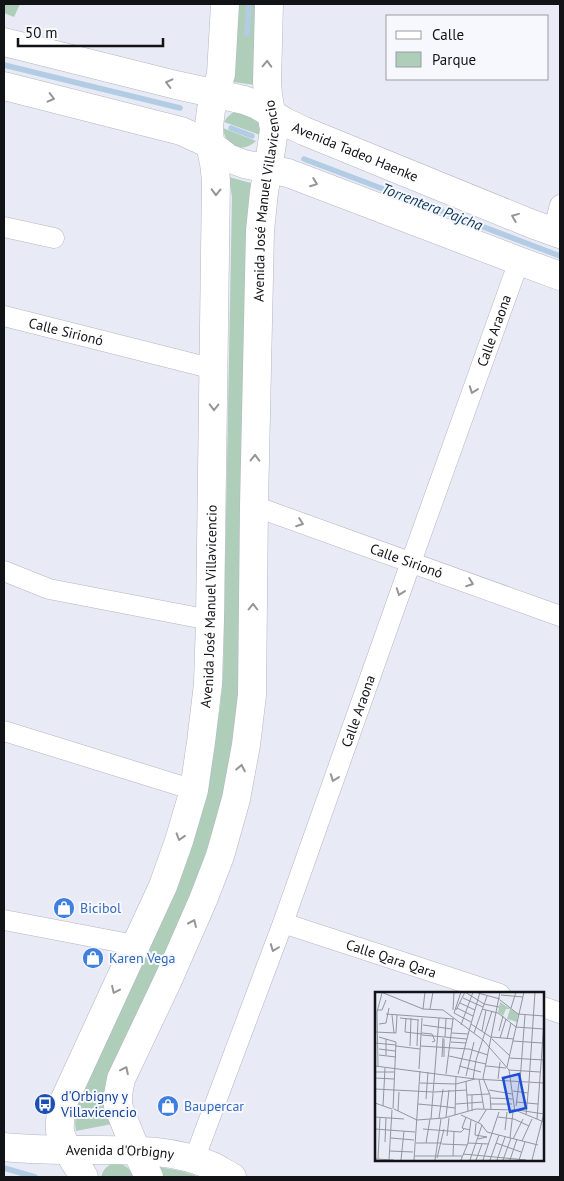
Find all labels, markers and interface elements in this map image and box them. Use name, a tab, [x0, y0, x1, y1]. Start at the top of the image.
scale bar	[18, 15, 162, 47]
legend	[386, 15, 549, 80]
text: 50 m	[25, 23, 58, 42]
text: Calle	[432, 25, 464, 44]
text: Parque	[432, 50, 476, 69]
one-way arrow	[262, 60, 273, 68]
one-way arrow	[164, 78, 173, 89]
one-way arrow	[47, 92, 55, 103]
street label: Avenida José Manuel Villavicencio	[249, 99, 283, 302]
street label: Avenida Tadeo Haenke	[289, 118, 421, 186]
one-way arrow	[309, 177, 318, 187]
water label: Torrentera Pajcha	[379, 179, 486, 235]
one-way arrow	[211, 189, 221, 197]
one-way arrow	[511, 213, 520, 223]
street label: Calle Araona	[473, 292, 515, 369]
street label: Calle Sirionó	[27, 314, 105, 350]
one-way arrow	[469, 385, 479, 393]
one-way arrow	[208, 404, 219, 412]
one-way arrow	[250, 453, 260, 461]
street label: Avenida José Manuel Villavicencio	[196, 505, 221, 709]
one-way arrow	[295, 517, 304, 527]
street label: Calle Sirionó	[368, 539, 445, 582]
one-way arrow	[465, 577, 473, 587]
one-way arrow	[396, 587, 406, 596]
one-way arrow	[248, 602, 259, 610]
street label: Calle Araona	[337, 673, 379, 750]
one-way arrow	[236, 764, 246, 773]
one-way arrow	[330, 773, 340, 782]
one-way arrow	[176, 832, 186, 841]
shop icon: Bicibol	[52, 896, 76, 920]
place label: Bicibol	[80, 899, 121, 917]
one-way arrow	[187, 919, 198, 928]
street label: Calle Qara Qara	[344, 935, 439, 982]
one-way arrow	[270, 943, 280, 951]
shop icon: Karen Vega	[81, 946, 105, 970]
place label: Karen Vega	[109, 949, 176, 967]
one-way arrow	[110, 985, 121, 994]
inset map	[375, 992, 544, 1161]
one-way arrow	[119, 1067, 129, 1076]
place label: d'Orbigny y Villavicencio	[60, 1087, 137, 1121]
bus stop icon: d'Orbigny y Villavicencio	[33, 1092, 57, 1116]
shop icon: Baupercar	[156, 1094, 180, 1118]
place label: Baupercar	[184, 1097, 244, 1115]
street label: Avenida d'Orbigny	[66, 1141, 176, 1163]

